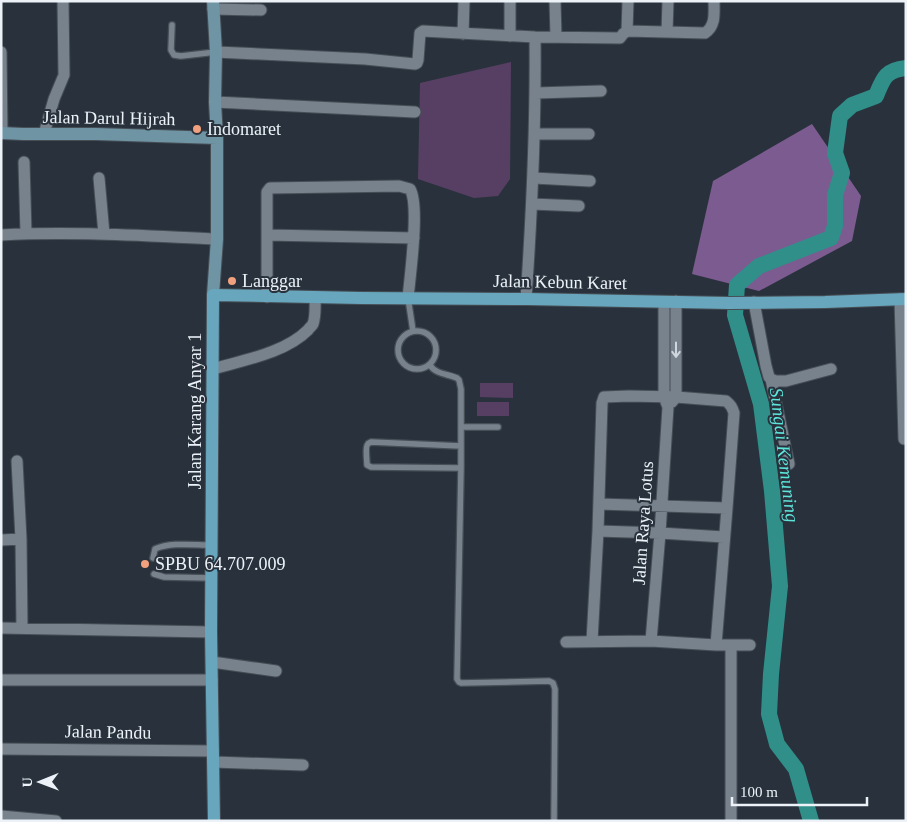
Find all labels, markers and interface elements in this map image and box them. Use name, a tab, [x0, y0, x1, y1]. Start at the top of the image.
street label: Jalan Darul Hijrah	[42, 107, 176, 129]
place label: Indomaret	[207, 119, 281, 139]
marker: Indomaret	[191, 123, 203, 135]
place label: Langgar	[242, 271, 302, 291]
street label: Jalan Kebun Karet	[493, 271, 627, 293]
marker: Langgar	[226, 275, 238, 287]
street label: Jalan Karang Anyar 1	[185, 333, 205, 489]
one-way arrow	[671, 342, 681, 358]
water label: Sungai Kemuning	[766, 386, 803, 524]
street label: Jalan Raya Lotus	[629, 460, 657, 586]
place label: SPBU 64.707.009	[155, 554, 286, 574]
marker: SPBU 64.707.009	[139, 558, 151, 570]
street label: Jalan Pandu	[65, 721, 151, 743]
north arrow	[15, 757, 65, 807]
scale bar	[732, 774, 867, 806]
text: U	[20, 777, 35, 787]
text: 100 m	[740, 784, 778, 800]

